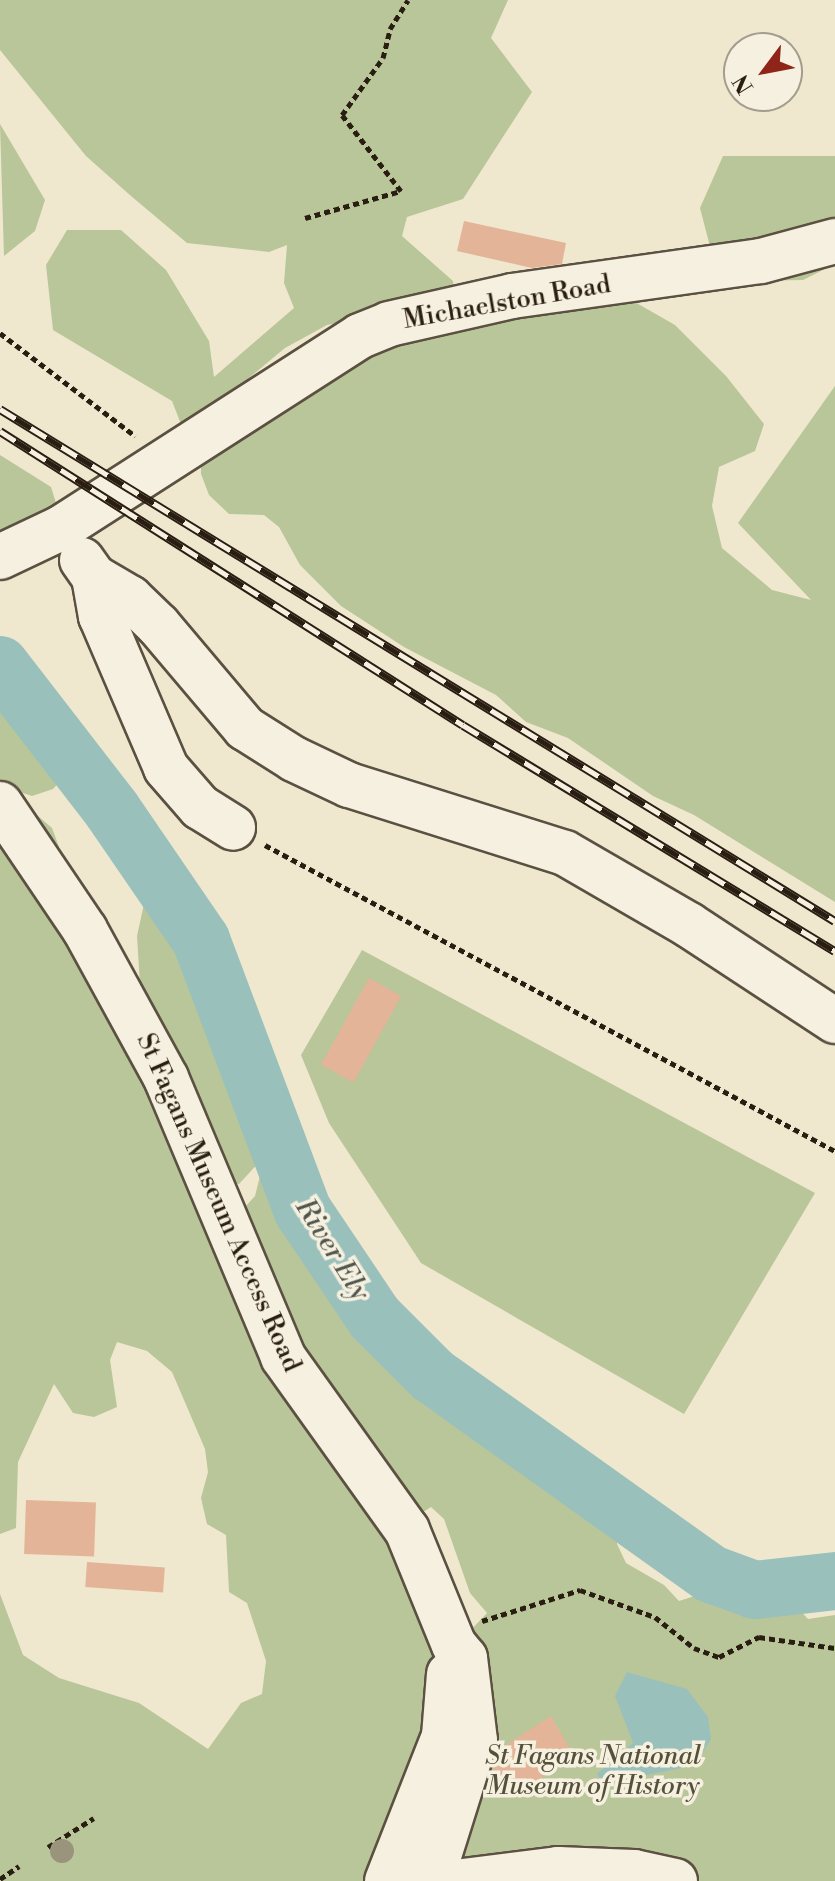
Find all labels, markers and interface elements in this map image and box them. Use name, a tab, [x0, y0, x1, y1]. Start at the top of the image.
north arrow	[723, 32, 803, 112]
text: N	[728, 69, 760, 98]
street label: Michaelston Road	[401, 269, 613, 337]
street label: St Fagans Museum Access Road	[129, 1029, 307, 1377]
water label: River Ely	[287, 1193, 377, 1307]
park label: St Fagans National Museum of History	[485, 1741, 701, 1802]

